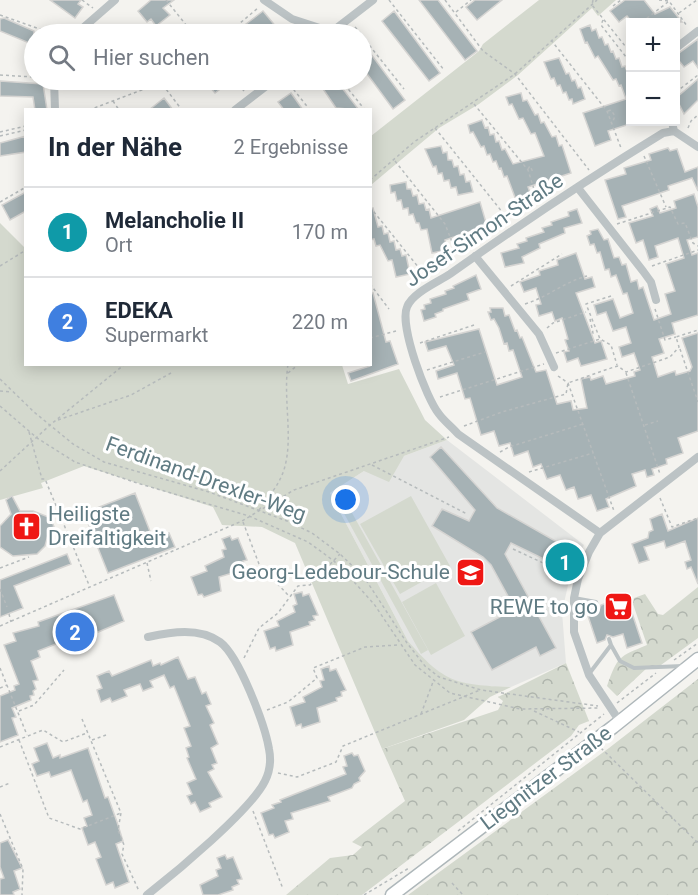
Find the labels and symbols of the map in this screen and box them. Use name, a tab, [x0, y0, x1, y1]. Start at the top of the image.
street label: Josef-Simon-Straße	[401, 168, 567, 292]
street label: Ferdinand-Drexler-Weg	[103, 432, 309, 526]
your location	[331, 485, 360, 514]
place label: Heiligste Dreifaltigkeit	[48, 502, 166, 550]
church icon: Heiligste Dreifaltigkeit	[11, 510, 43, 542]
pin: 1	[546, 540, 584, 584]
school or university icon: Georg-Ledebour-Schule	[455, 556, 487, 588]
place label: Georg-Ledebour-Schule	[232, 560, 450, 584]
supermarket icon: REWE to go	[603, 591, 635, 623]
place label: REWE to go	[490, 595, 598, 619]
pin: 2	[56, 610, 94, 654]
street label: Liegnitzer Straße	[476, 721, 616, 835]

